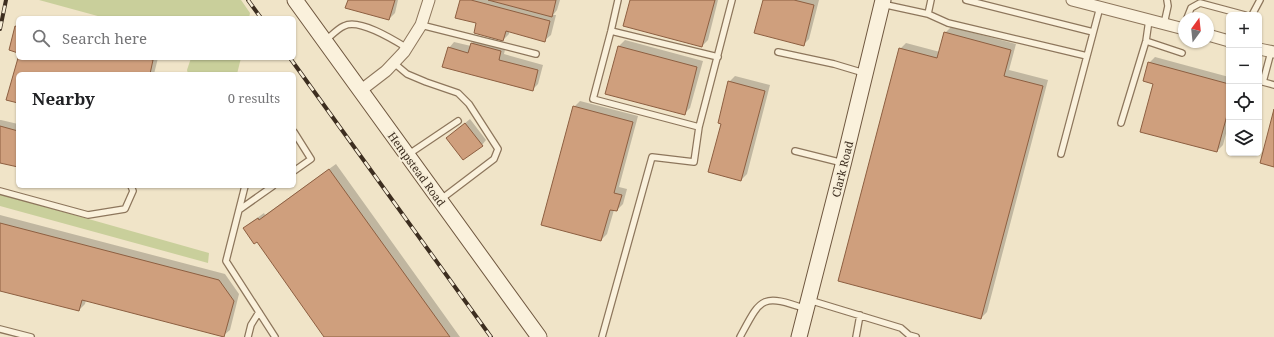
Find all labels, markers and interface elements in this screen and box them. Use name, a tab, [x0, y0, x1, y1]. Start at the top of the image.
north arrow	[1178, 12, 1214, 48]
map controls	[1226, 12, 1262, 156]
button: +	[1226, 12, 1262, 48]
search box	[16, 16, 296, 60]
icon: search	[30, 27, 52, 49]
text: Search here	[62, 28, 147, 48]
button: −	[1226, 48, 1262, 84]
button: locate	[1226, 84, 1262, 120]
text: Nearby	[32, 87, 95, 110]
text: 0 results	[228, 89, 280, 107]
button: layers	[1226, 120, 1262, 156]
street label: Hempstead Road	[385, 129, 449, 210]
street label: Clark Road	[828, 139, 856, 199]

